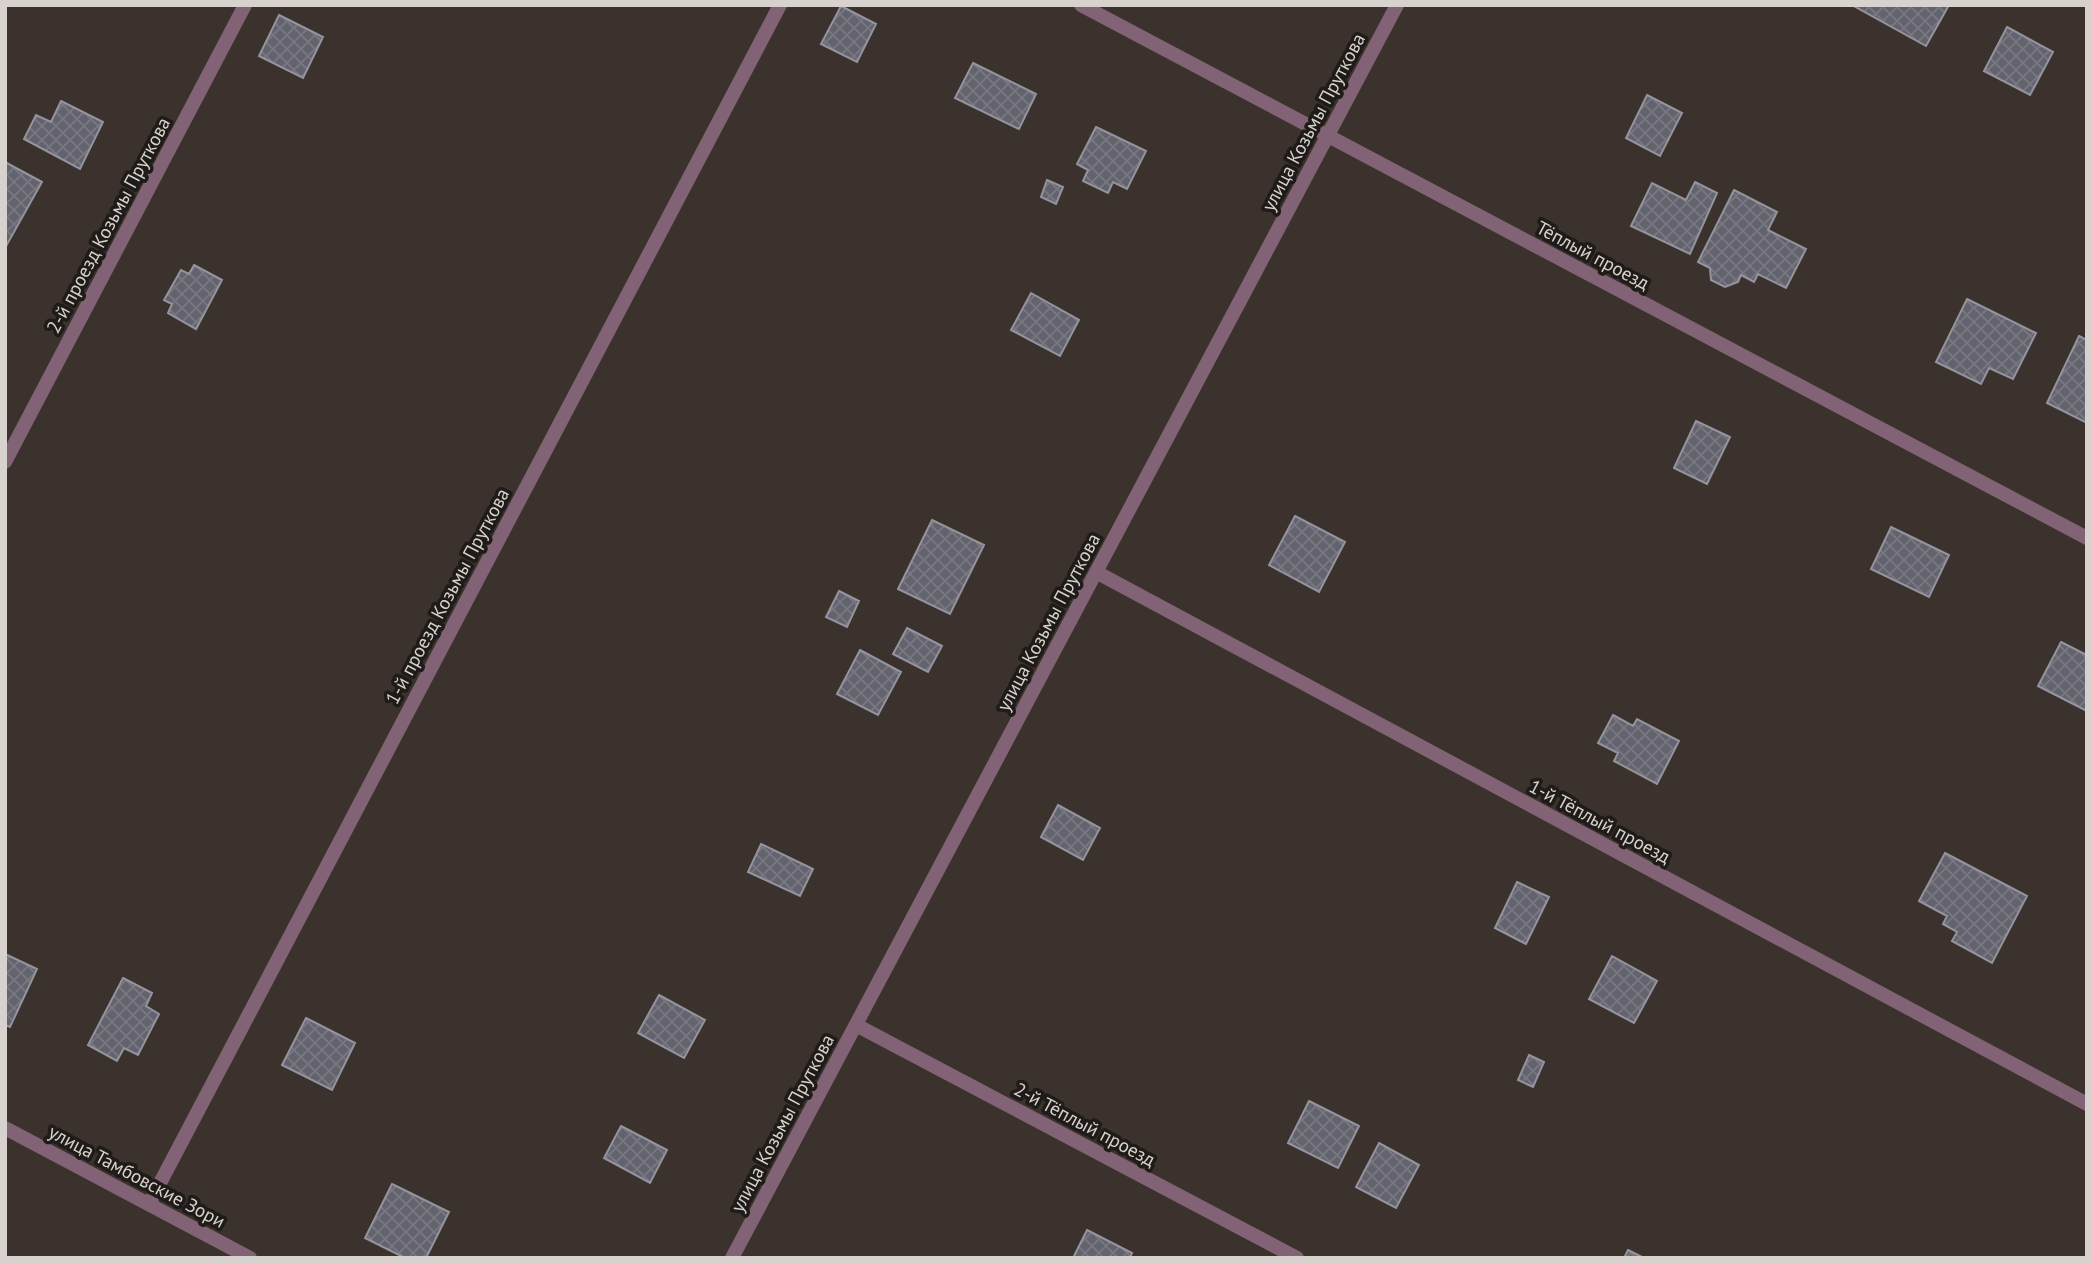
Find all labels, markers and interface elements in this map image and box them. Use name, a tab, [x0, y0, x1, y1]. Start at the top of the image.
street label: улица Козьмы Пруткова	[1256, 29, 1370, 215]
street label: 2-й проезд Козьмы Пруткова	[41, 113, 175, 337]
street label: Тёплый проезд	[1532, 215, 1654, 295]
street label: 1-й проезд Козьмы Пруткова	[380, 484, 514, 708]
street label: улица Козьмы Пруткова	[991, 529, 1105, 715]
street label: 1-й Тёплый проезд	[1525, 774, 1675, 868]
street label: улица Козьмы Пруткова	[725, 1030, 839, 1216]
street label: 2-й Тёплый проезд	[1010, 1077, 1160, 1171]
street label: улица Тамбовские Зори	[45, 1119, 229, 1233]

